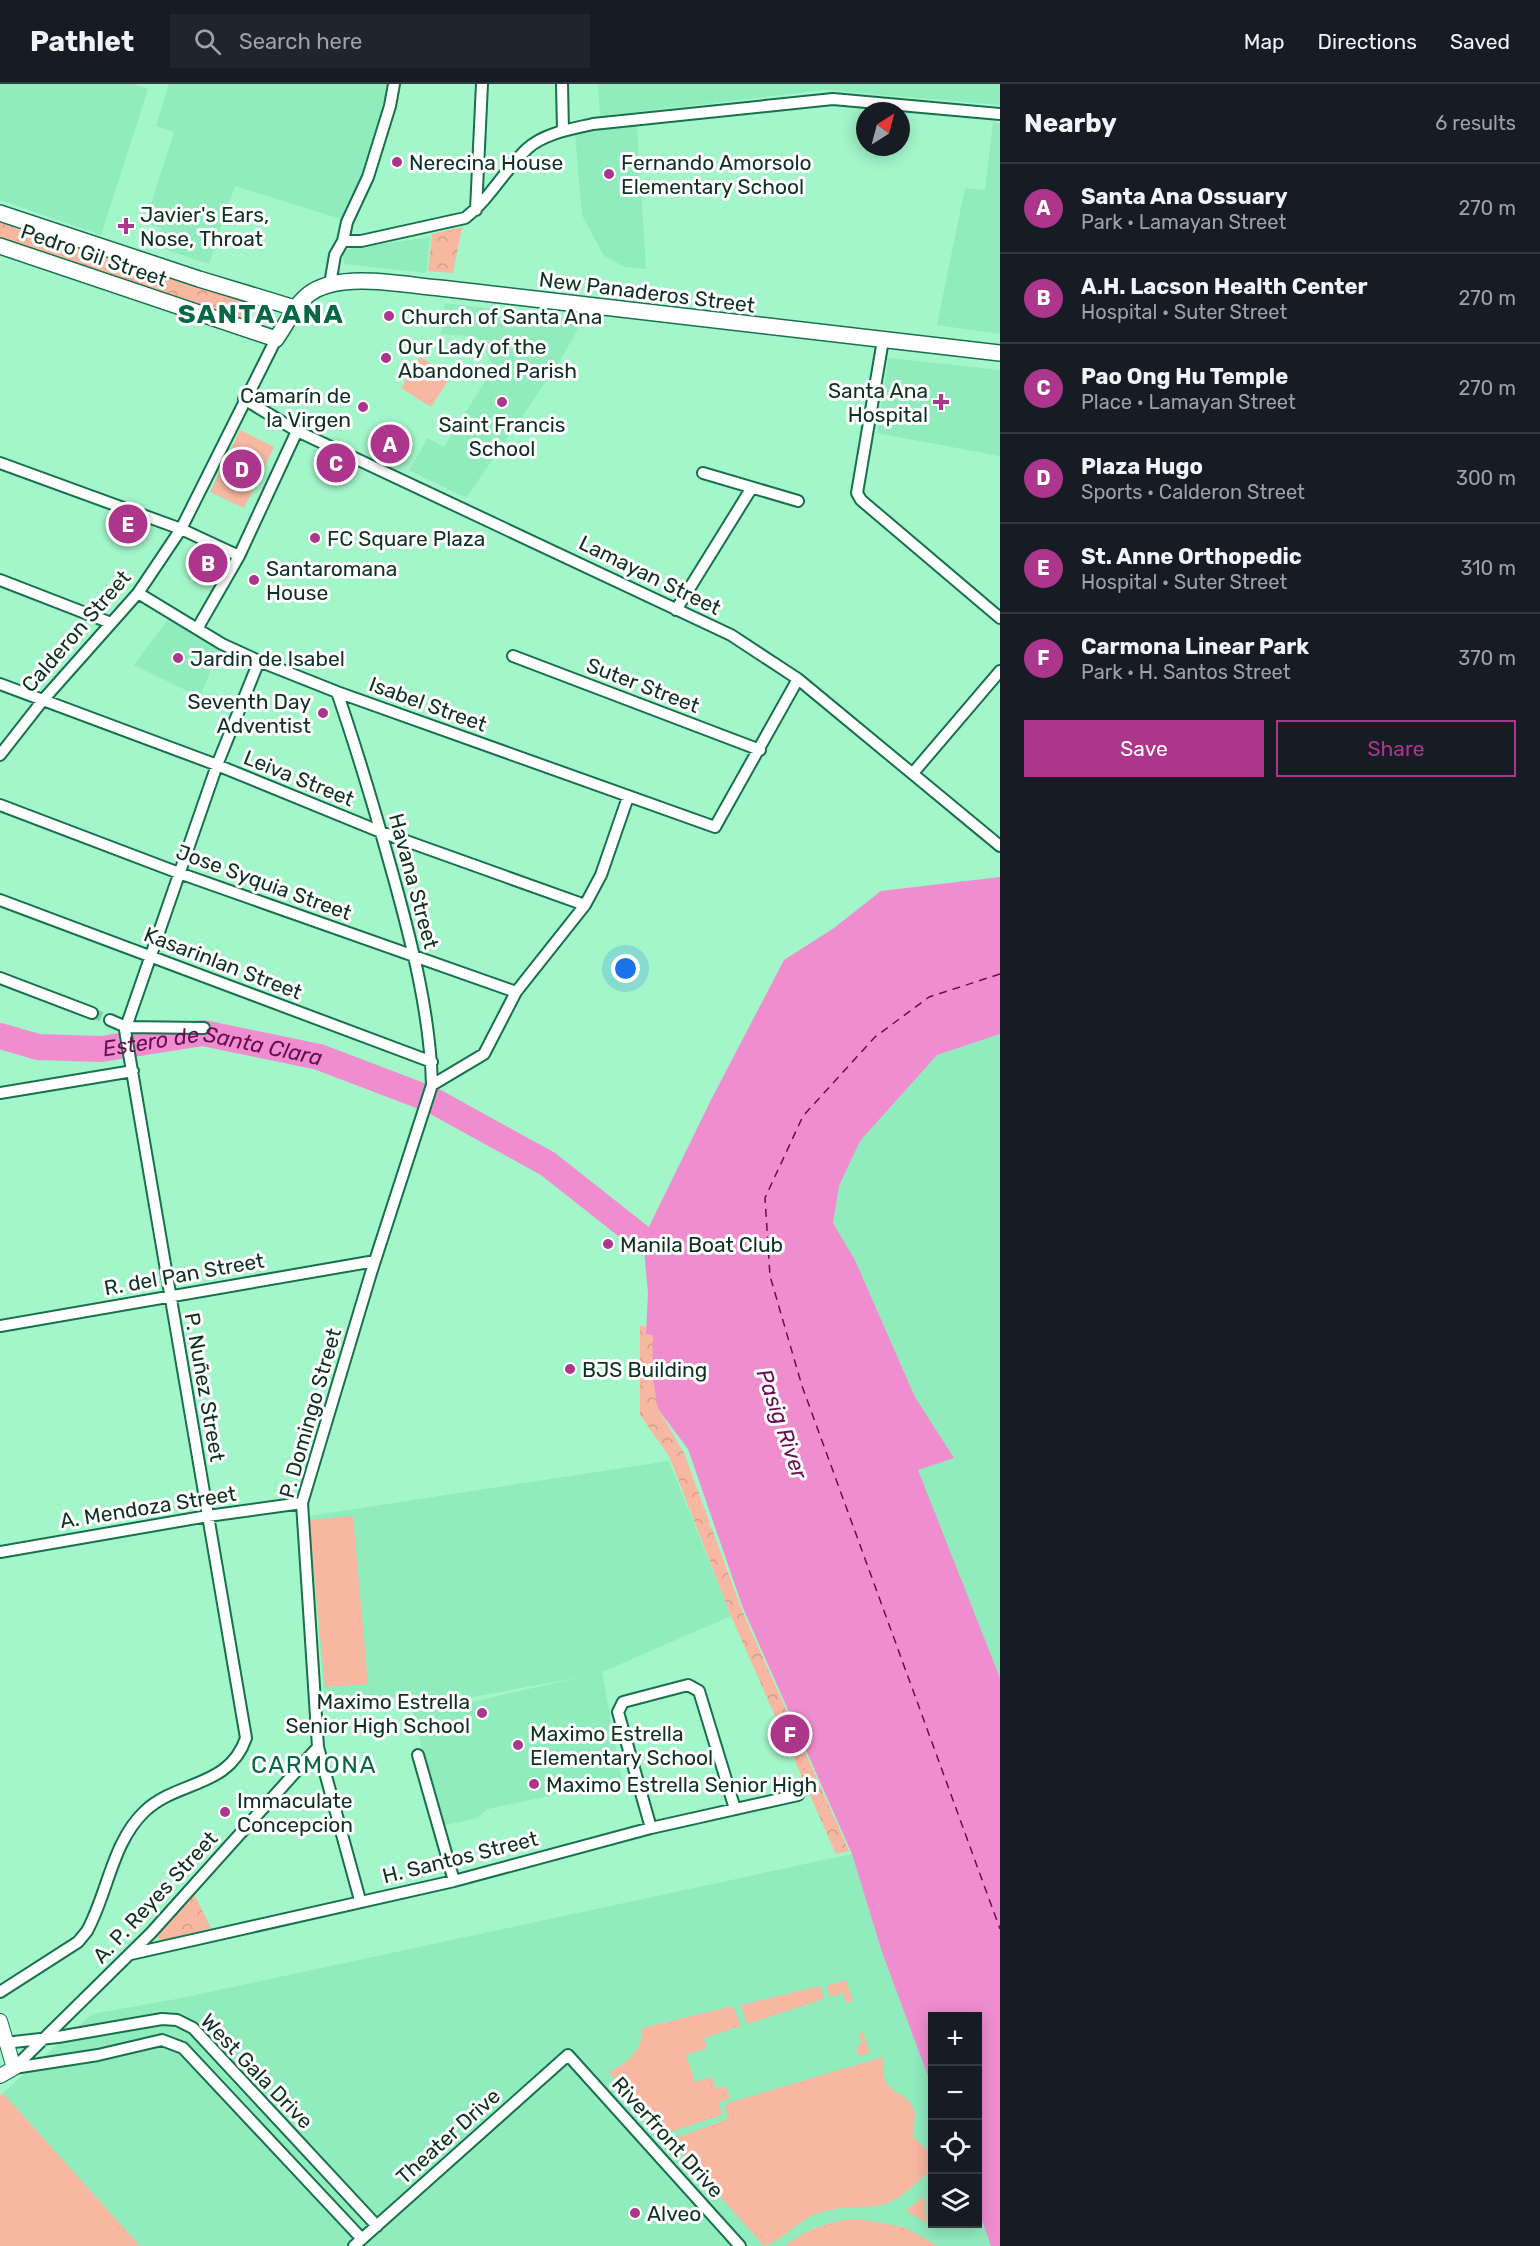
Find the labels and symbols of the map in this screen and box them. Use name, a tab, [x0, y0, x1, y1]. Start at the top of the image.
north arrow	[856, 102, 910, 156]
place label: Nerecina House	[409, 150, 563, 175]
place label: Fernando Amorsolo Elementary School	[621, 150, 812, 199]
marker: Nerecina House	[390, 155, 404, 169]
marker: Fernando Amorsolo Elementary School	[602, 167, 616, 181]
place label: Javier's Ears, Nose, Throat	[140, 202, 269, 251]
marker: Javier's Ears, Nose, Throat	[117, 217, 135, 235]
street label: Pedro Gil Street	[18, 218, 170, 292]
street label: New Panaderos Street	[538, 266, 756, 318]
district label: SANTA ANA	[178, 298, 344, 330]
place label: Church of Santa Ana	[401, 304, 602, 329]
marker: Church of Santa Ana	[382, 309, 396, 323]
place label: Our Lady of the Abandoned Parish	[398, 334, 577, 383]
marker: Our Lady of the Abandoned Parish	[379, 351, 393, 365]
place label: Santa Ana Hospital	[828, 378, 928, 427]
place label: Camarín de la Virgen	[240, 383, 351, 432]
marker: Santa Ana Hospital	[932, 393, 950, 411]
marker: Saint Francis School	[495, 395, 509, 409]
marker: Camarín de la Virgen	[356, 400, 370, 414]
place label: Saint Francis School	[438, 412, 566, 461]
pin: A	[370, 422, 410, 466]
pin: C	[316, 440, 356, 485]
pin: D	[222, 446, 262, 492]
pin: E	[108, 502, 148, 546]
place label: FC Square Plaza	[327, 526, 485, 551]
street label: Lamayan Street	[575, 530, 725, 620]
marker: FC Square Plaza	[308, 531, 322, 545]
pin: B	[188, 540, 228, 586]
place label: Santaromana House	[266, 556, 397, 605]
street label: Calderon Street	[16, 565, 136, 697]
marker: Santaromana House	[247, 573, 261, 587]
place label: Jardin de Isabel	[190, 646, 345, 671]
marker: Jardin de Isabel	[171, 651, 185, 665]
street label: Suter Street	[583, 652, 703, 718]
street label: Isabel Street	[366, 671, 490, 737]
place label: Seventh Day Adventist	[187, 689, 311, 738]
marker: Seventh Day Adventist	[316, 706, 330, 720]
street label: Leiva Street	[240, 744, 358, 812]
street label: Havana Street	[384, 810, 444, 952]
street label: Jose Syquia Street	[173, 839, 355, 925]
street label: Kasarinlan Street	[140, 921, 306, 1005]
your location	[611, 954, 640, 983]
water label: Estero de Santa Clara	[101, 1020, 325, 1071]
place label: Manila Boat Club	[620, 1232, 783, 1257]
marker: Manila Boat Club	[601, 1237, 615, 1251]
street label: R. del Pan Street	[102, 1248, 266, 1300]
street label: P. Nuñez Street	[180, 1311, 230, 1463]
street label: P. Domingo Street	[274, 1325, 346, 1501]
place label: BJS Building	[582, 1357, 707, 1382]
marker: BJS Building	[563, 1362, 577, 1376]
water label: Pasig River	[751, 1366, 814, 1484]
street label: A. Mendoza Street	[58, 1481, 238, 1533]
place label: Maximo Estrella Senior High School	[285, 1689, 470, 1738]
marker: Maximo Estrella Senior High School	[475, 1706, 489, 1720]
pin: F	[770, 1712, 810, 1756]
place label: Maximo Estrella Elementary School	[530, 1721, 713, 1770]
marker: Maximo Estrella Elementary School	[511, 1738, 525, 1752]
district label: CARMONA	[251, 1751, 377, 1779]
place label: Maximo Estrella Senior High	[546, 1772, 817, 1797]
marker: Maximo Estrella Senior High	[527, 1777, 541, 1791]
place label: Immaculate Concepcion	[237, 1788, 353, 1837]
marker: Immaculate Concepcion	[218, 1805, 232, 1819]
street label: A. P. Reyes Street	[87, 1826, 223, 1968]
street label: H. Santos Street	[380, 1826, 540, 1888]
street label: West Gala Drive	[196, 2008, 318, 2134]
street label: Riverfront Drive	[607, 2071, 729, 2203]
street label: Theater Drive	[391, 2083, 505, 2189]
place label: Alveo	[647, 2201, 701, 2226]
marker: Alveo	[628, 2206, 642, 2220]

